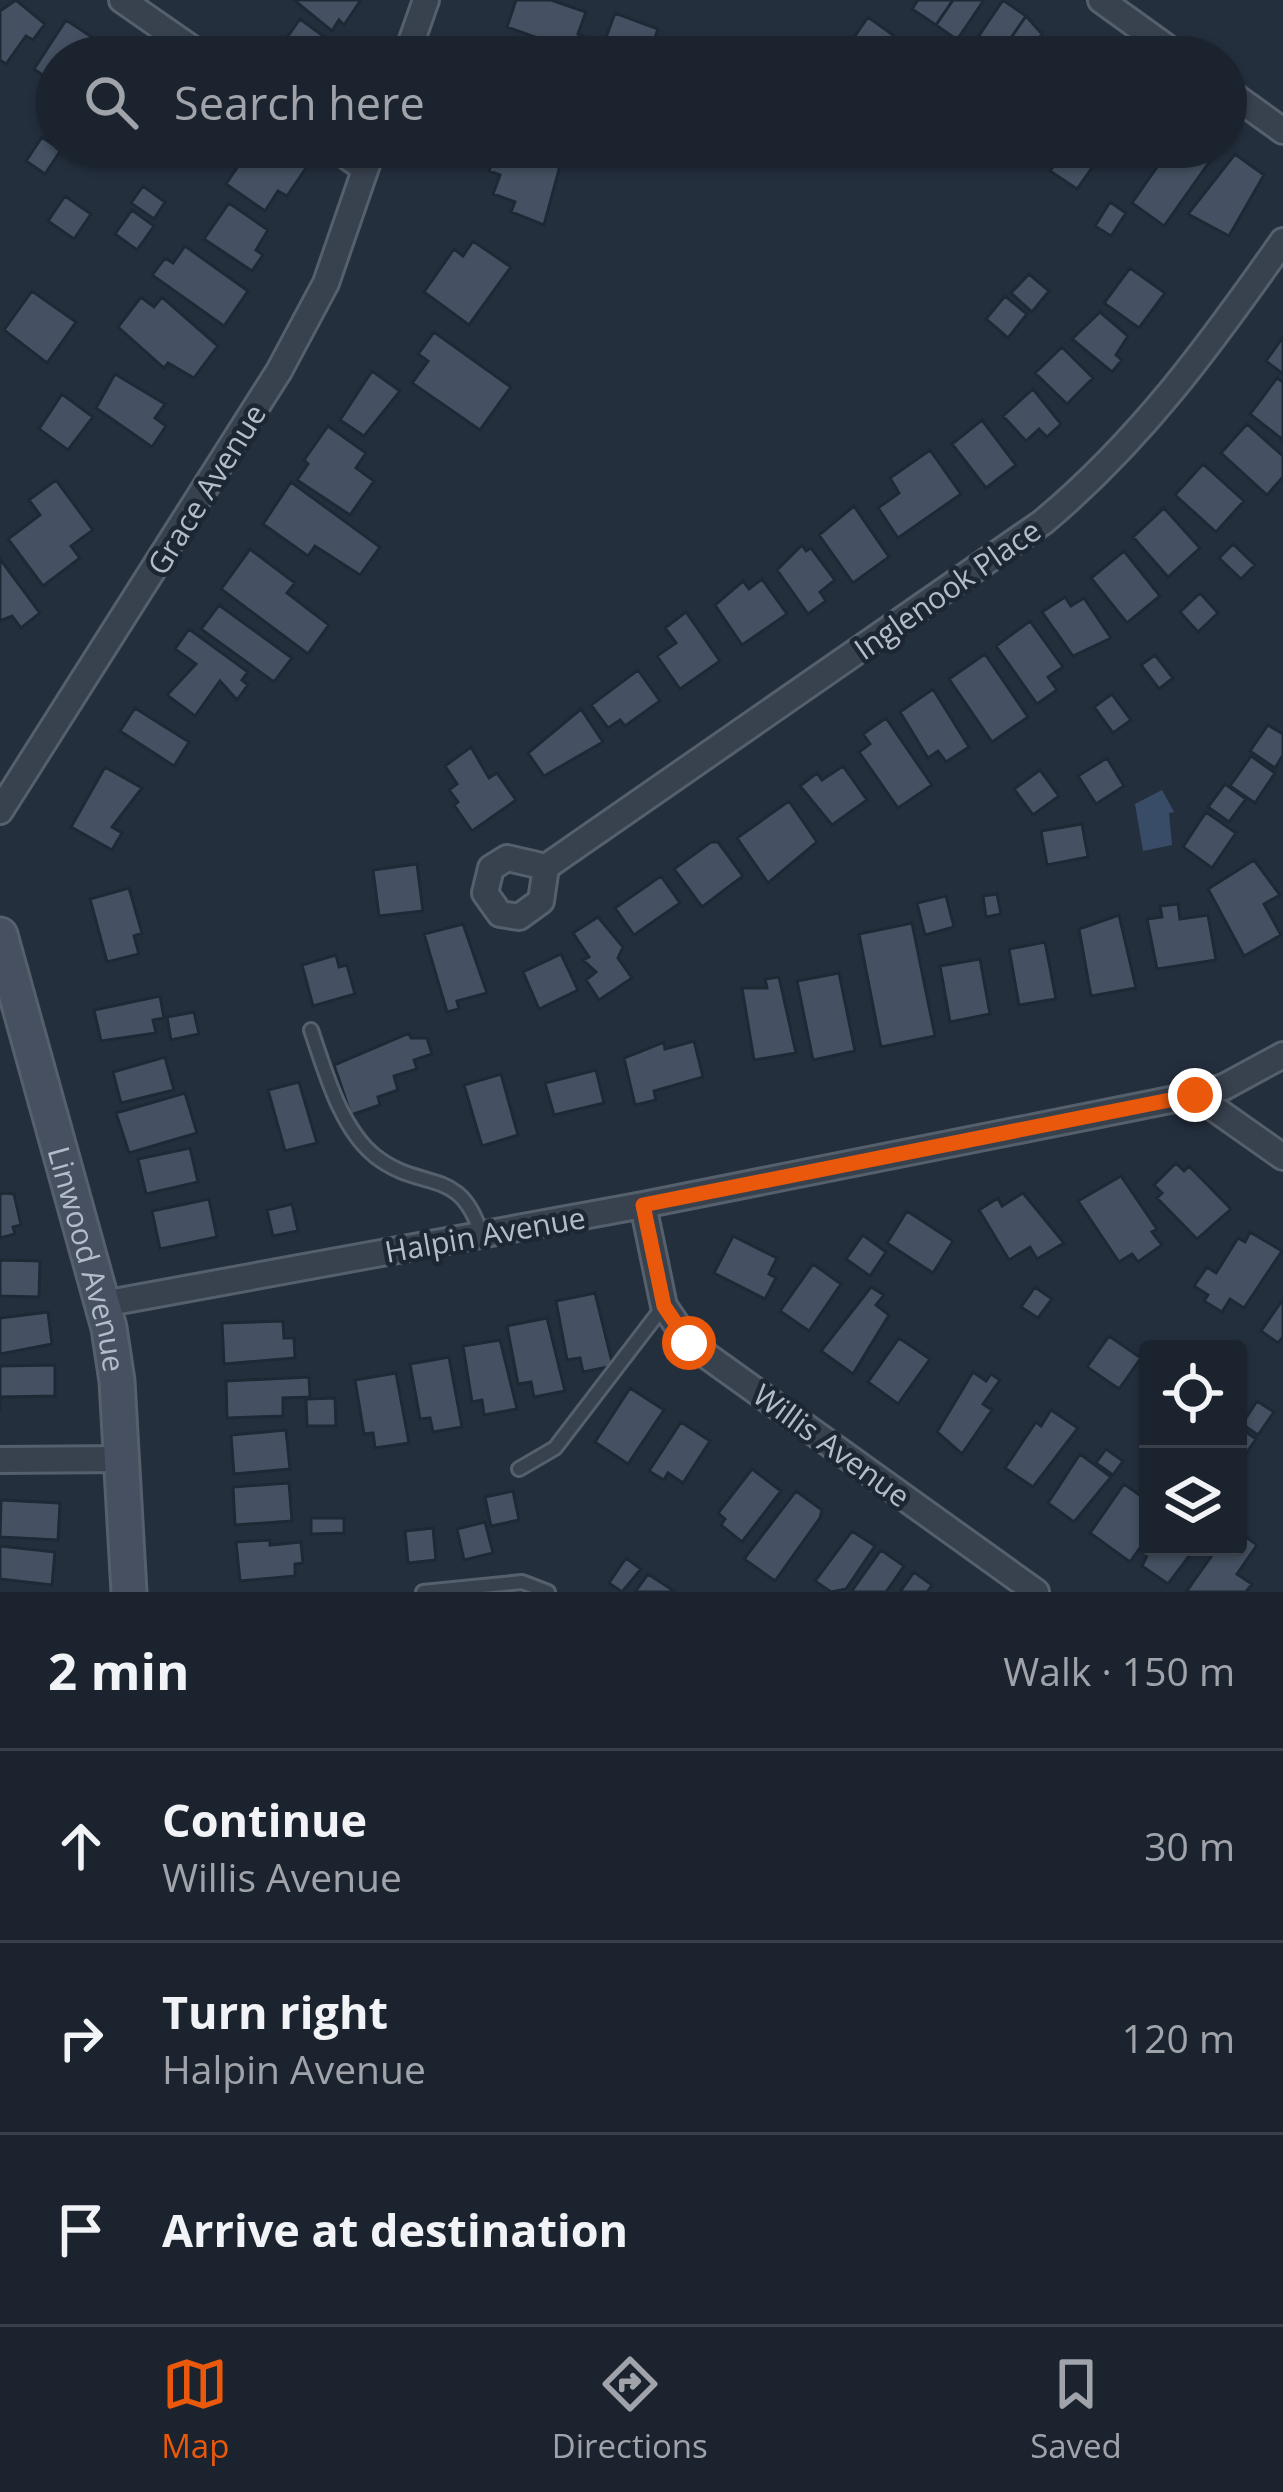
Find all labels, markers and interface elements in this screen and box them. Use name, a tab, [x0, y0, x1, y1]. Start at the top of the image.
search box	[36, 36, 1247, 168]
icon: search	[78, 69, 144, 135]
text: Search here	[174, 72, 425, 133]
street label: Grace Avenue	[137, 396, 275, 582]
street label: Inglenook Place	[846, 509, 1048, 669]
route end	[1168, 1068, 1222, 1122]
street label: Linwood Avenue	[39, 1142, 136, 1375]
street label: Halpin Avenue	[382, 1196, 588, 1272]
route start	[662, 1316, 716, 1370]
map controls	[1139, 1340, 1247, 1556]
button: locate	[1139, 1340, 1247, 1448]
street label: Willis Avenue	[745, 1374, 919, 1516]
button: layers	[1139, 1448, 1247, 1556]
text: 2 min	[48, 1635, 190, 1705]
text: Walk · 150 m	[1003, 1644, 1235, 1697]
text: Continue	[162, 1789, 367, 1850]
icon: ahead	[48, 1813, 114, 1879]
text: 30 m	[1144, 1819, 1235, 1872]
text: Willis Avenue	[162, 1850, 402, 1903]
text: Turn right	[162, 1981, 388, 2042]
icon: right	[48, 2005, 114, 2071]
text: 120 m	[1122, 2011, 1235, 2064]
text: Halpin Avenue	[162, 2042, 426, 2095]
icon: arrive	[48, 2197, 114, 2263]
text: Arrive at destination	[162, 2199, 628, 2260]
tab: Map	[161, 2351, 229, 2468]
tab: Directions	[552, 2351, 708, 2468]
tab: Saved	[1030, 2351, 1122, 2468]

